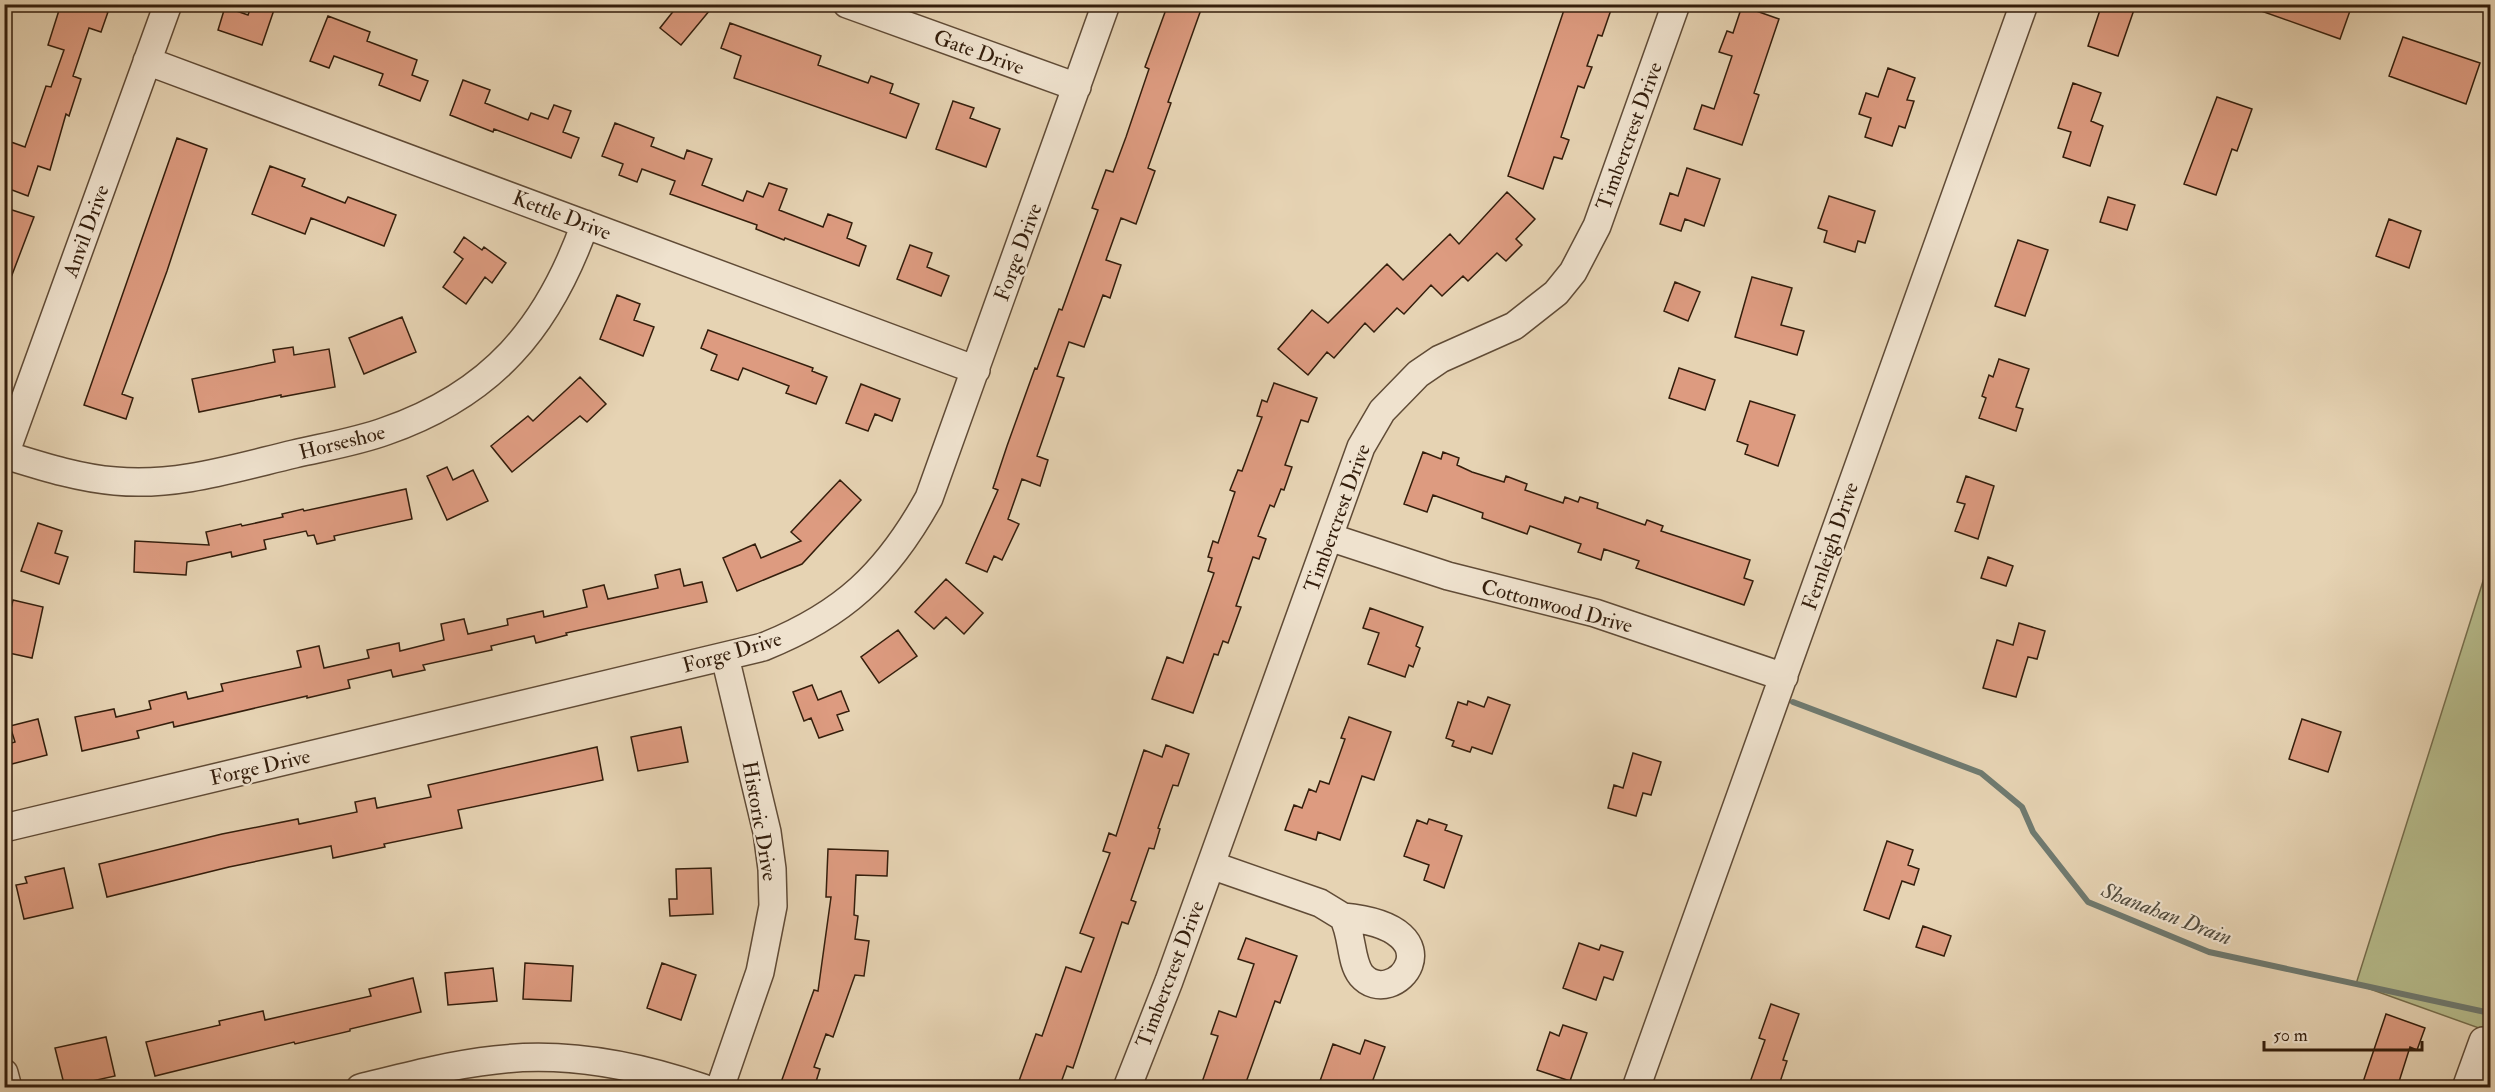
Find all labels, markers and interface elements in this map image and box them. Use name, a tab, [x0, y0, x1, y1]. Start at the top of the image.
street label: Gate Drive	[930, 24, 1028, 81]
street label: Timbercrest Drive	[1590, 58, 1669, 214]
street label: Anvil Drive	[57, 181, 116, 282]
street label: Kettle Drive	[509, 184, 615, 247]
street label: Forge Drive	[988, 199, 1049, 305]
street label: Horseshoe	[296, 419, 388, 466]
street label: Timbercrest Drive	[1298, 440, 1377, 596]
street label: Fernleigh Drive	[1796, 478, 1865, 614]
street label: Cottonwood Drive	[1478, 573, 1636, 640]
street label: Forge Drive	[679, 625, 785, 680]
street label: Forge Drive	[207, 743, 313, 792]
street label: Historic Drive	[736, 759, 783, 883]
water label: Shanahan Drain	[2096, 876, 2236, 952]
street label: Timbercrest Drive	[1130, 897, 1211, 1052]
scale bar	[2264, 1014, 2422, 1052]
text: 50 m	[2273, 1024, 2308, 1047]

